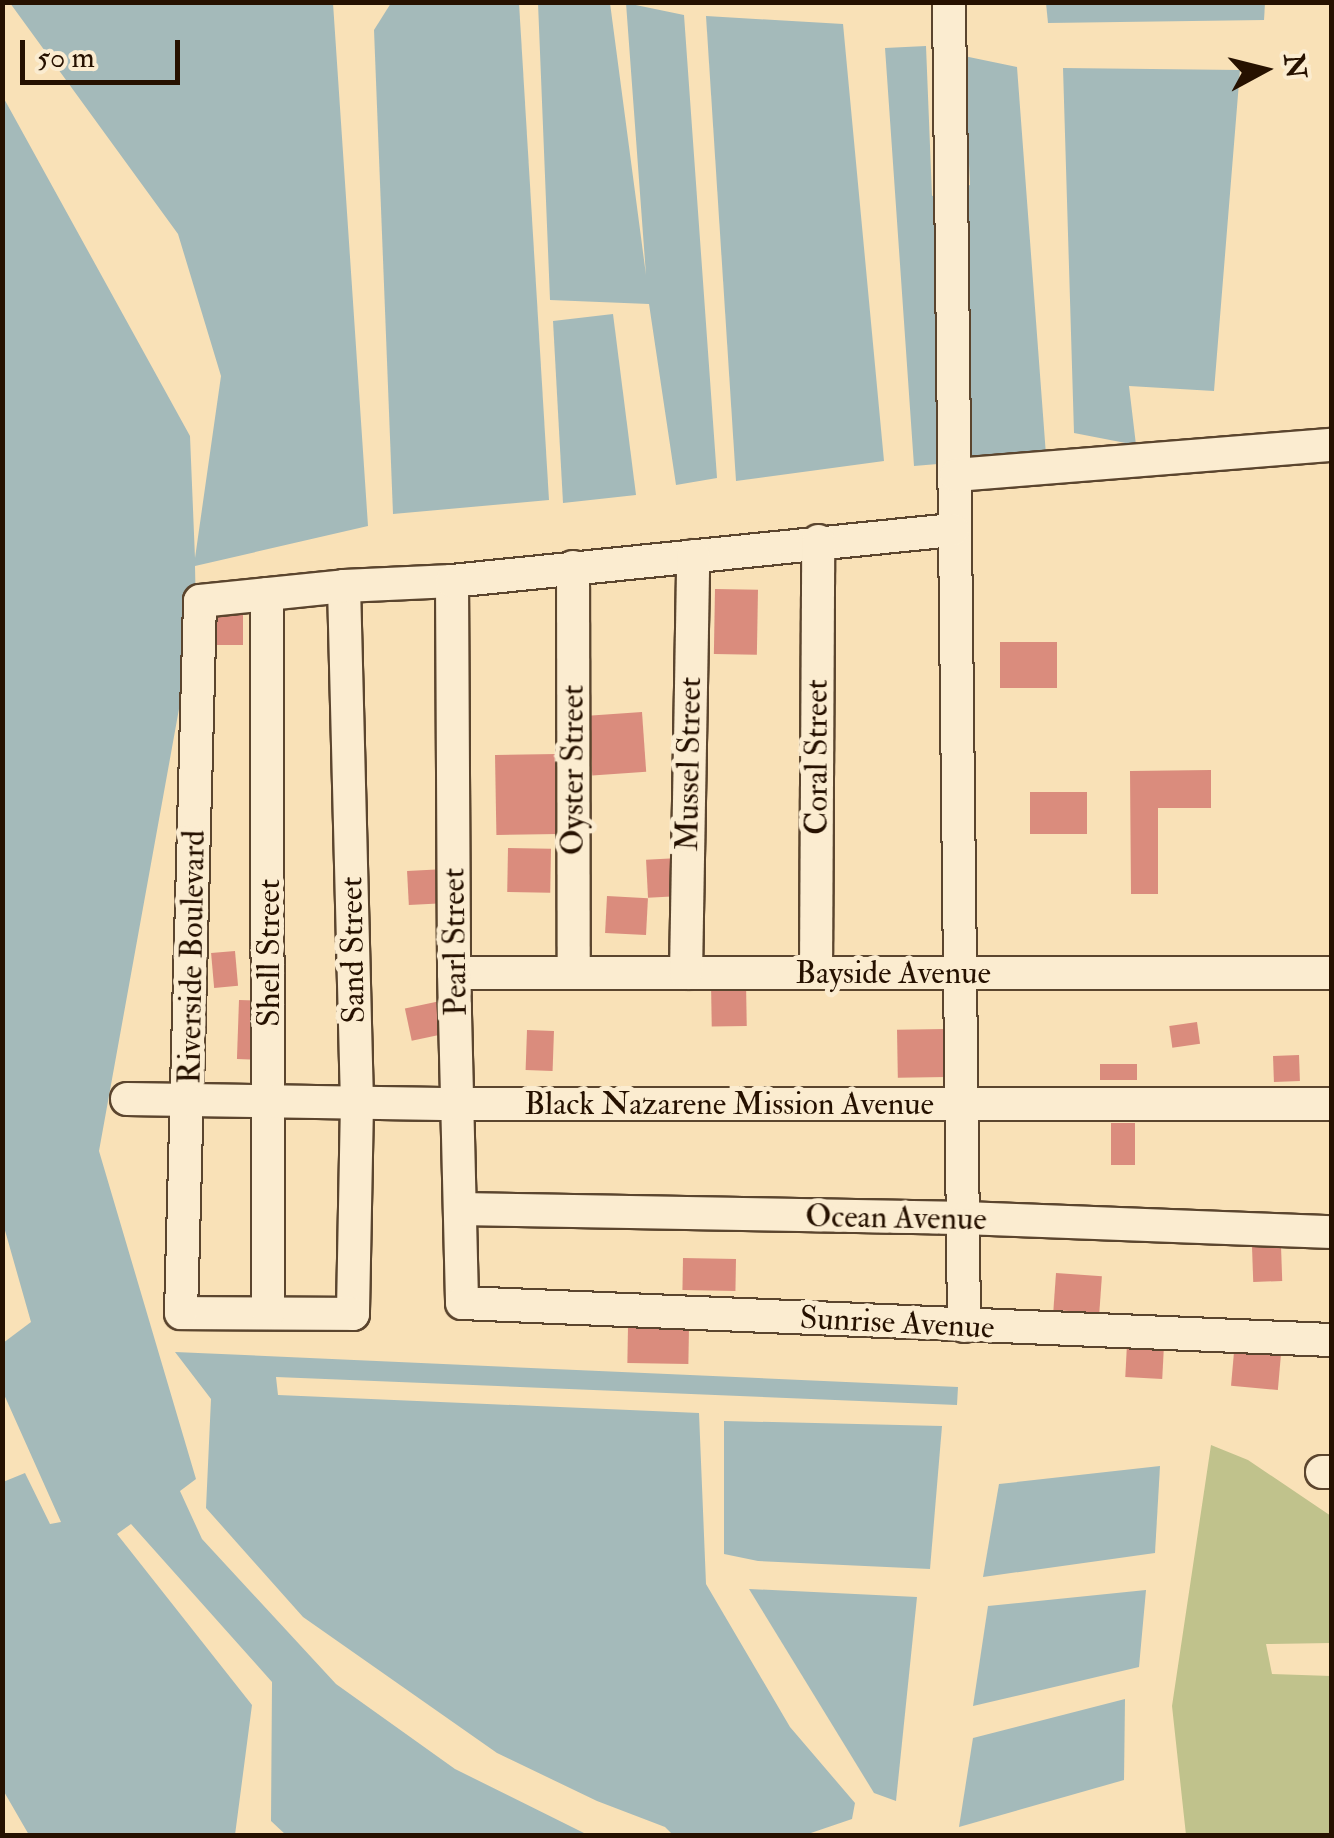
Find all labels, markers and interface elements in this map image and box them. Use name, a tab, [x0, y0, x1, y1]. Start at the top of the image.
scale bar	[25, 20, 185, 82]
north arrow	[1214, 20, 1314, 120]
text: 50 m	[37, 39, 95, 76]
text: N	[1275, 52, 1313, 81]
street label: Mussel Street	[668, 676, 710, 852]
street label: Coral Street	[798, 679, 836, 835]
street label: Oyster Street	[554, 685, 592, 855]
street label: Riverside Boulevard	[171, 830, 213, 1084]
street label: Pearl Street	[435, 868, 475, 1016]
street label: Sand Street	[333, 876, 373, 1024]
street label: Shell Street	[250, 879, 288, 1027]
street label: Bayside Avenue	[795, 954, 991, 992]
street label: Black Nazarene Mission Avenue	[524, 1085, 934, 1123]
street label: Ocean Avenue	[805, 1197, 987, 1239]
street label: Sunrise Avenue	[799, 1299, 995, 1347]

